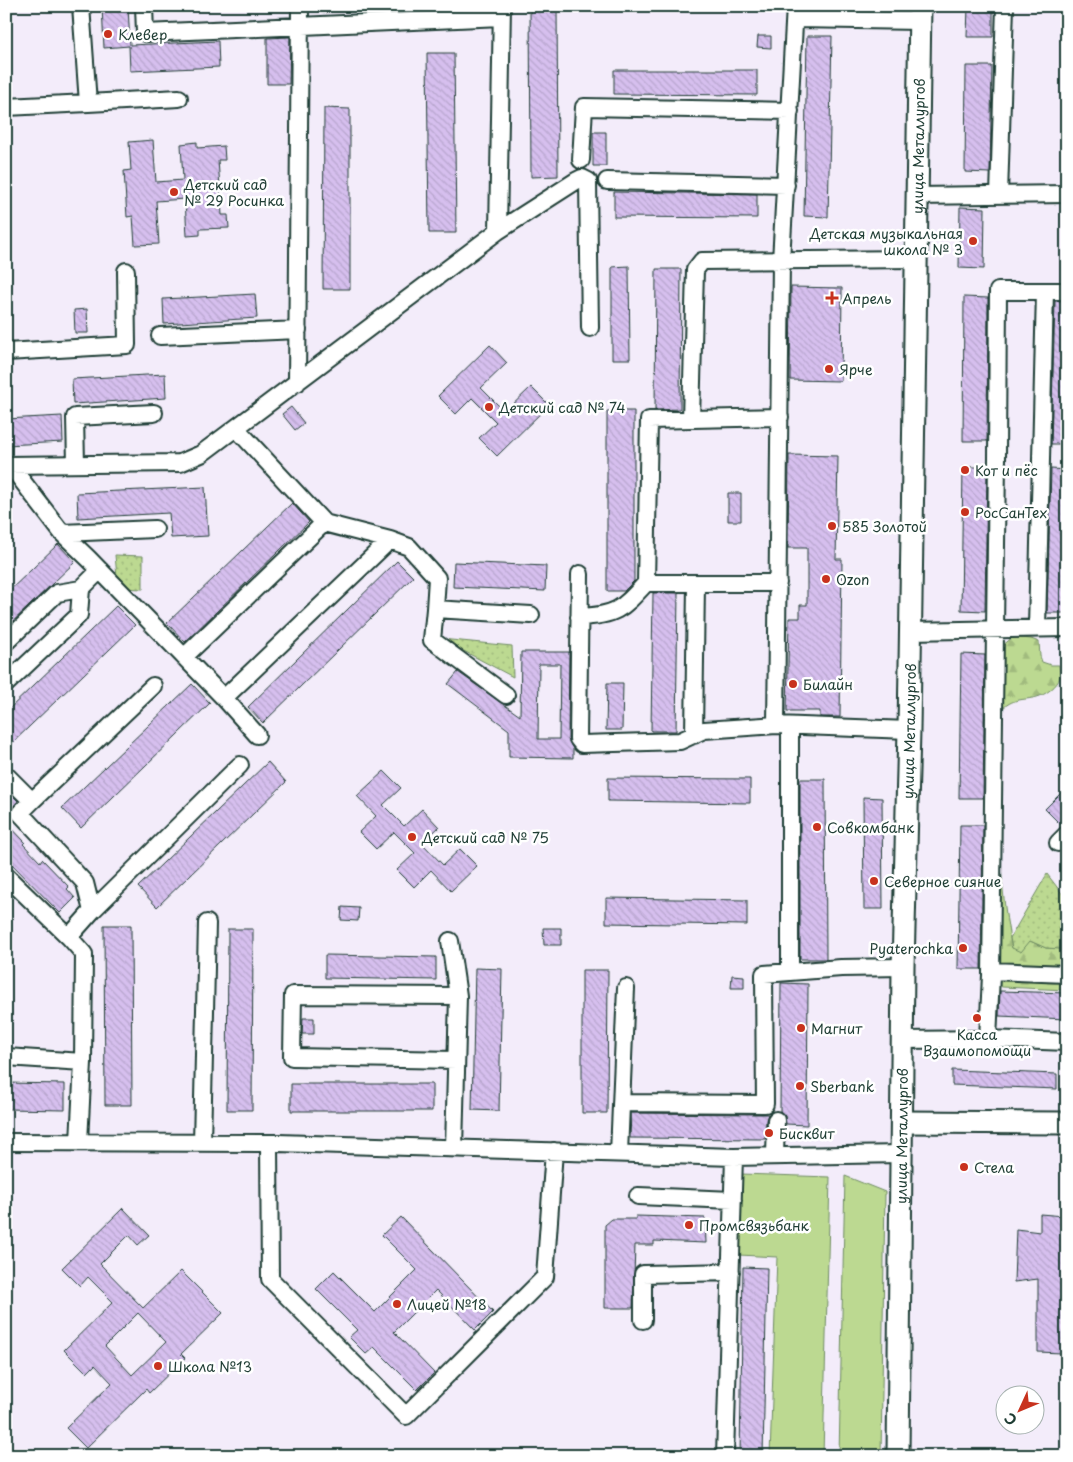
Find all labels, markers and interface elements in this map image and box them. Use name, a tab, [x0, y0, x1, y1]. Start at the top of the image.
place label: Клевер	[118, 24, 167, 45]
marker: Клевер	[102, 28, 114, 40]
street label: улица Металлургов	[906, 78, 929, 214]
place label: Детский сад № 29 Росинка	[183, 174, 284, 211]
marker: Детский сад № 29 Росинка	[168, 186, 180, 198]
place label: Детская музыкальная школа № 3	[809, 223, 963, 260]
marker: Детская музыкальная школа № 3	[967, 235, 979, 247]
place label: Апрель	[842, 288, 891, 309]
marker: Апрель	[826, 292, 838, 304]
place label: Ярче	[838, 359, 873, 380]
marker: Ярче	[823, 363, 835, 375]
place label: Детский сад № 74	[498, 397, 626, 418]
marker: Детский сад № 74	[483, 401, 495, 413]
place label: Кот и пёс	[975, 460, 1038, 481]
marker: Кот и пёс	[959, 464, 971, 476]
place label: РосСанТех	[975, 502, 1047, 523]
marker: РосСанТех	[959, 506, 971, 518]
place label: 585 Золотой	[842, 516, 927, 537]
marker: 585 Золотой	[826, 520, 838, 532]
place label: Ozon	[836, 569, 869, 590]
marker: Ozon	[820, 573, 832, 585]
street label: улица Металлургов	[897, 663, 921, 799]
place label: Билайн	[803, 674, 853, 695]
marker: Билайн	[787, 678, 799, 690]
place label: Совкомбанк	[827, 817, 915, 838]
marker: Совкомбанк	[811, 821, 823, 833]
place label: Детский сад № 75	[421, 827, 549, 848]
marker: Детский сад № 75	[406, 831, 418, 843]
place label: Северное сияние	[884, 871, 1001, 892]
marker: Северное сияние	[868, 875, 880, 887]
place label: Pyaterochka	[869, 938, 953, 959]
marker: Pyaterochka	[957, 942, 969, 954]
marker: Касса Взаимопомощи	[971, 1012, 983, 1024]
place label: Магнит	[811, 1018, 863, 1039]
marker: Магнит	[795, 1022, 807, 1034]
place label: Касса Взаимопомощи	[923, 1024, 1031, 1061]
street label: улица Металлургов	[890, 1068, 912, 1204]
place label: Sberbank	[810, 1076, 875, 1097]
marker: Sberbank	[794, 1080, 806, 1092]
place label: Бисквит	[779, 1123, 835, 1144]
marker: Бисквит	[763, 1127, 775, 1139]
place label: Стела	[974, 1157, 1014, 1178]
marker: Стела	[958, 1161, 970, 1173]
place label: Промсвязьбанк	[699, 1215, 810, 1236]
marker: Промсвязьбанк	[683, 1219, 695, 1231]
place label: Лицей №18	[407, 1294, 487, 1315]
marker: Лицей №18	[391, 1298, 403, 1310]
place label: Школа №13	[168, 1356, 252, 1377]
marker: Школа №13	[152, 1360, 164, 1372]
north arrow	[996, 1384, 1046, 1434]
text: С	[999, 1408, 1021, 1430]

